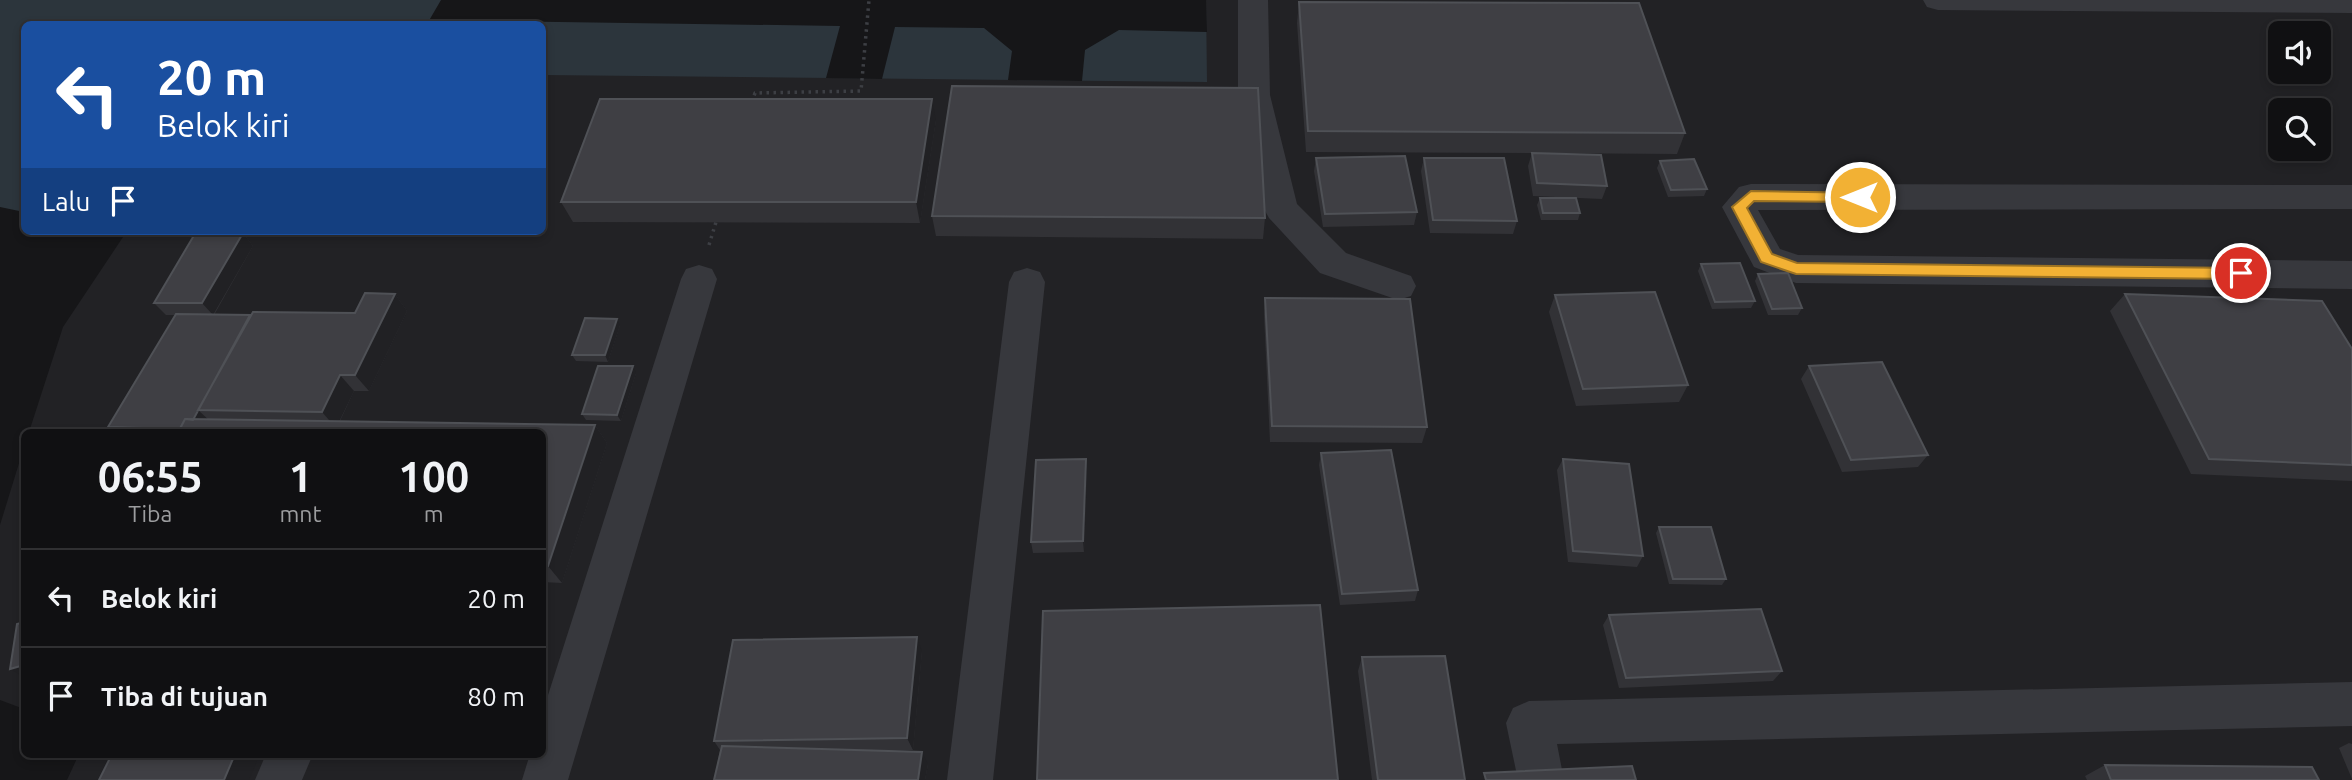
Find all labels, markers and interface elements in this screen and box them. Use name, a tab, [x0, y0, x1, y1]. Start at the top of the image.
map controls	[2268, 21, 2331, 161]
button: sound	[2268, 21, 2331, 84]
icon: left	[42, 49, 133, 140]
text: 20 m	[157, 49, 266, 104]
button: search	[2268, 98, 2331, 161]
text: Belok kiri	[157, 107, 289, 143]
position arrow	[1823, 160, 1897, 234]
icon: arrive	[104, 182, 142, 220]
text: Lalu	[42, 187, 90, 216]
pin	[2211, 243, 2271, 303]
icon: arrive	[2222, 254, 2260, 292]
text: 06:55	[98, 453, 203, 500]
text: 1	[289, 453, 312, 500]
text: 100	[398, 453, 469, 500]
text: Tiba	[128, 501, 172, 526]
text: mnt	[279, 501, 322, 526]
text: m	[424, 501, 444, 526]
icon: left	[42, 579, 80, 617]
text: Belok kiri	[101, 584, 217, 613]
text: 20 m	[467, 584, 525, 613]
icon: arrive	[42, 677, 80, 715]
text: Tiba di tujuan	[101, 682, 268, 711]
text: 80 m	[467, 682, 525, 711]

